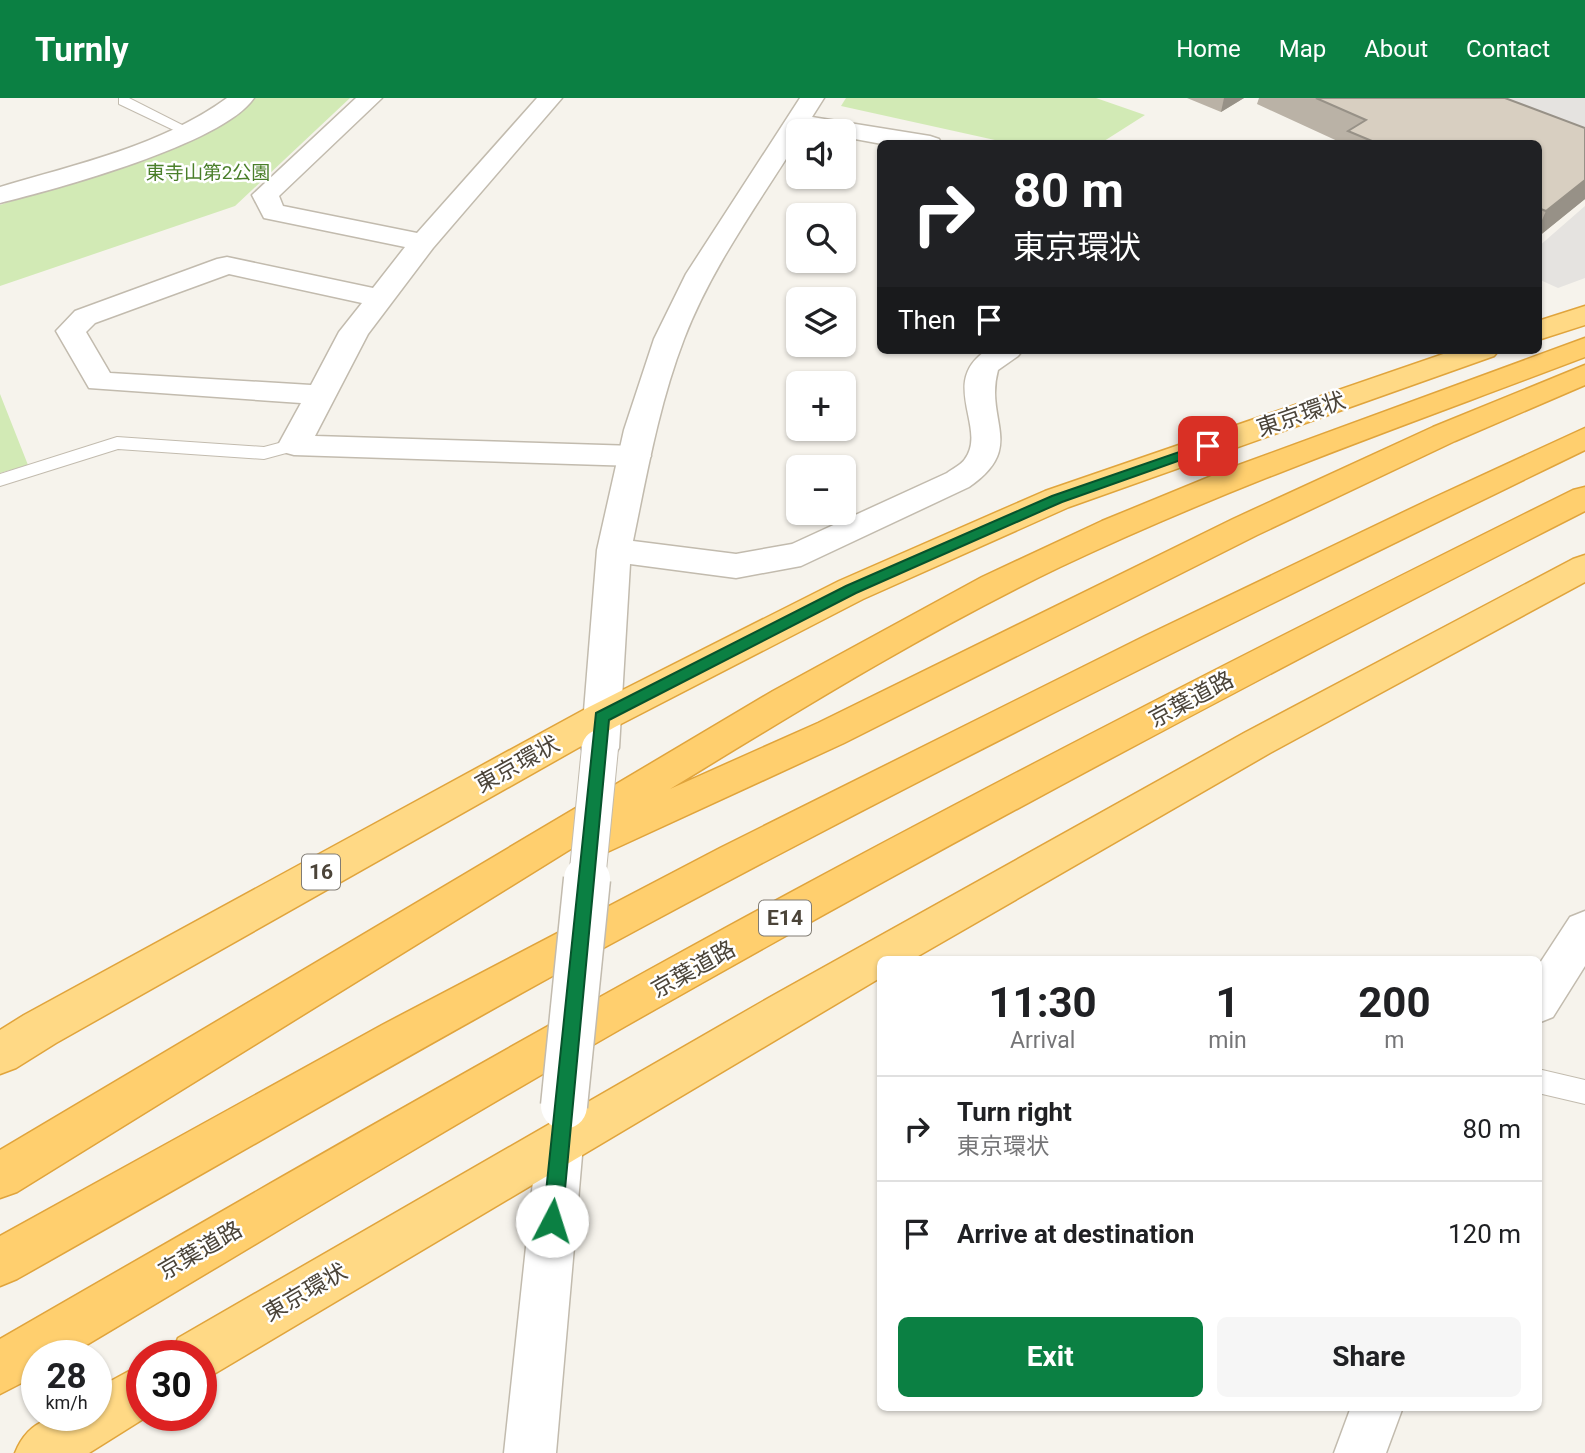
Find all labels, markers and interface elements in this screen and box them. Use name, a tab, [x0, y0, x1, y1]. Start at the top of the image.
text: Turnly	[35, 30, 129, 69]
text: Home	[1176, 35, 1241, 63]
text: Map	[1279, 35, 1326, 63]
text: About	[1364, 35, 1428, 63]
text: Contact	[1466, 35, 1550, 63]
map controls	[786, 119, 856, 525]
button: sound	[786, 119, 856, 189]
park label: 東寺山第2公園	[146, 161, 270, 184]
text: 80 m	[1013, 162, 1124, 219]
icon: right	[898, 168, 989, 259]
button: search	[786, 203, 856, 273]
text: 東京環状	[1013, 228, 1141, 266]
button: layers	[786, 287, 856, 357]
icon: arrive	[970, 301, 1008, 339]
text: Then	[898, 305, 956, 335]
button: +	[786, 371, 856, 441]
street label: 東京環状	[1253, 387, 1349, 442]
pin	[1178, 416, 1238, 476]
icon: arrive	[1189, 427, 1227, 465]
button: −	[786, 455, 856, 525]
street label: 京葉道路	[1144, 666, 1238, 733]
street label: 東京環状	[470, 730, 564, 799]
road number: 16	[302, 854, 340, 890]
road number: E14	[759, 900, 811, 936]
street label: 京葉道路	[646, 935, 740, 1004]
text: 11:30	[989, 978, 1097, 1027]
text: 1	[1215, 978, 1240, 1027]
text: 200	[1358, 978, 1431, 1027]
text: Arrival	[1010, 1027, 1075, 1054]
text: min	[1208, 1027, 1247, 1054]
text: m	[1384, 1027, 1404, 1054]
text: Turn right	[957, 1097, 1072, 1127]
icon: right	[898, 1110, 936, 1148]
text: 80 m	[1463, 1114, 1521, 1144]
text: 東京環状	[957, 1133, 1049, 1160]
position arrow	[515, 1184, 589, 1258]
icon: arrive	[898, 1215, 936, 1253]
street label: 京葉道路	[154, 1216, 247, 1285]
text: Arrive at destination	[957, 1219, 1194, 1249]
text: 120 m	[1448, 1219, 1521, 1249]
street label: 東京環状	[259, 1258, 352, 1327]
button: Exit	[898, 1317, 1203, 1397]
button: Share	[1217, 1317, 1521, 1397]
speed limit sign: 30	[126, 1340, 217, 1431]
text: 28	[46, 1356, 87, 1397]
text: km/h	[45, 1392, 88, 1413]

